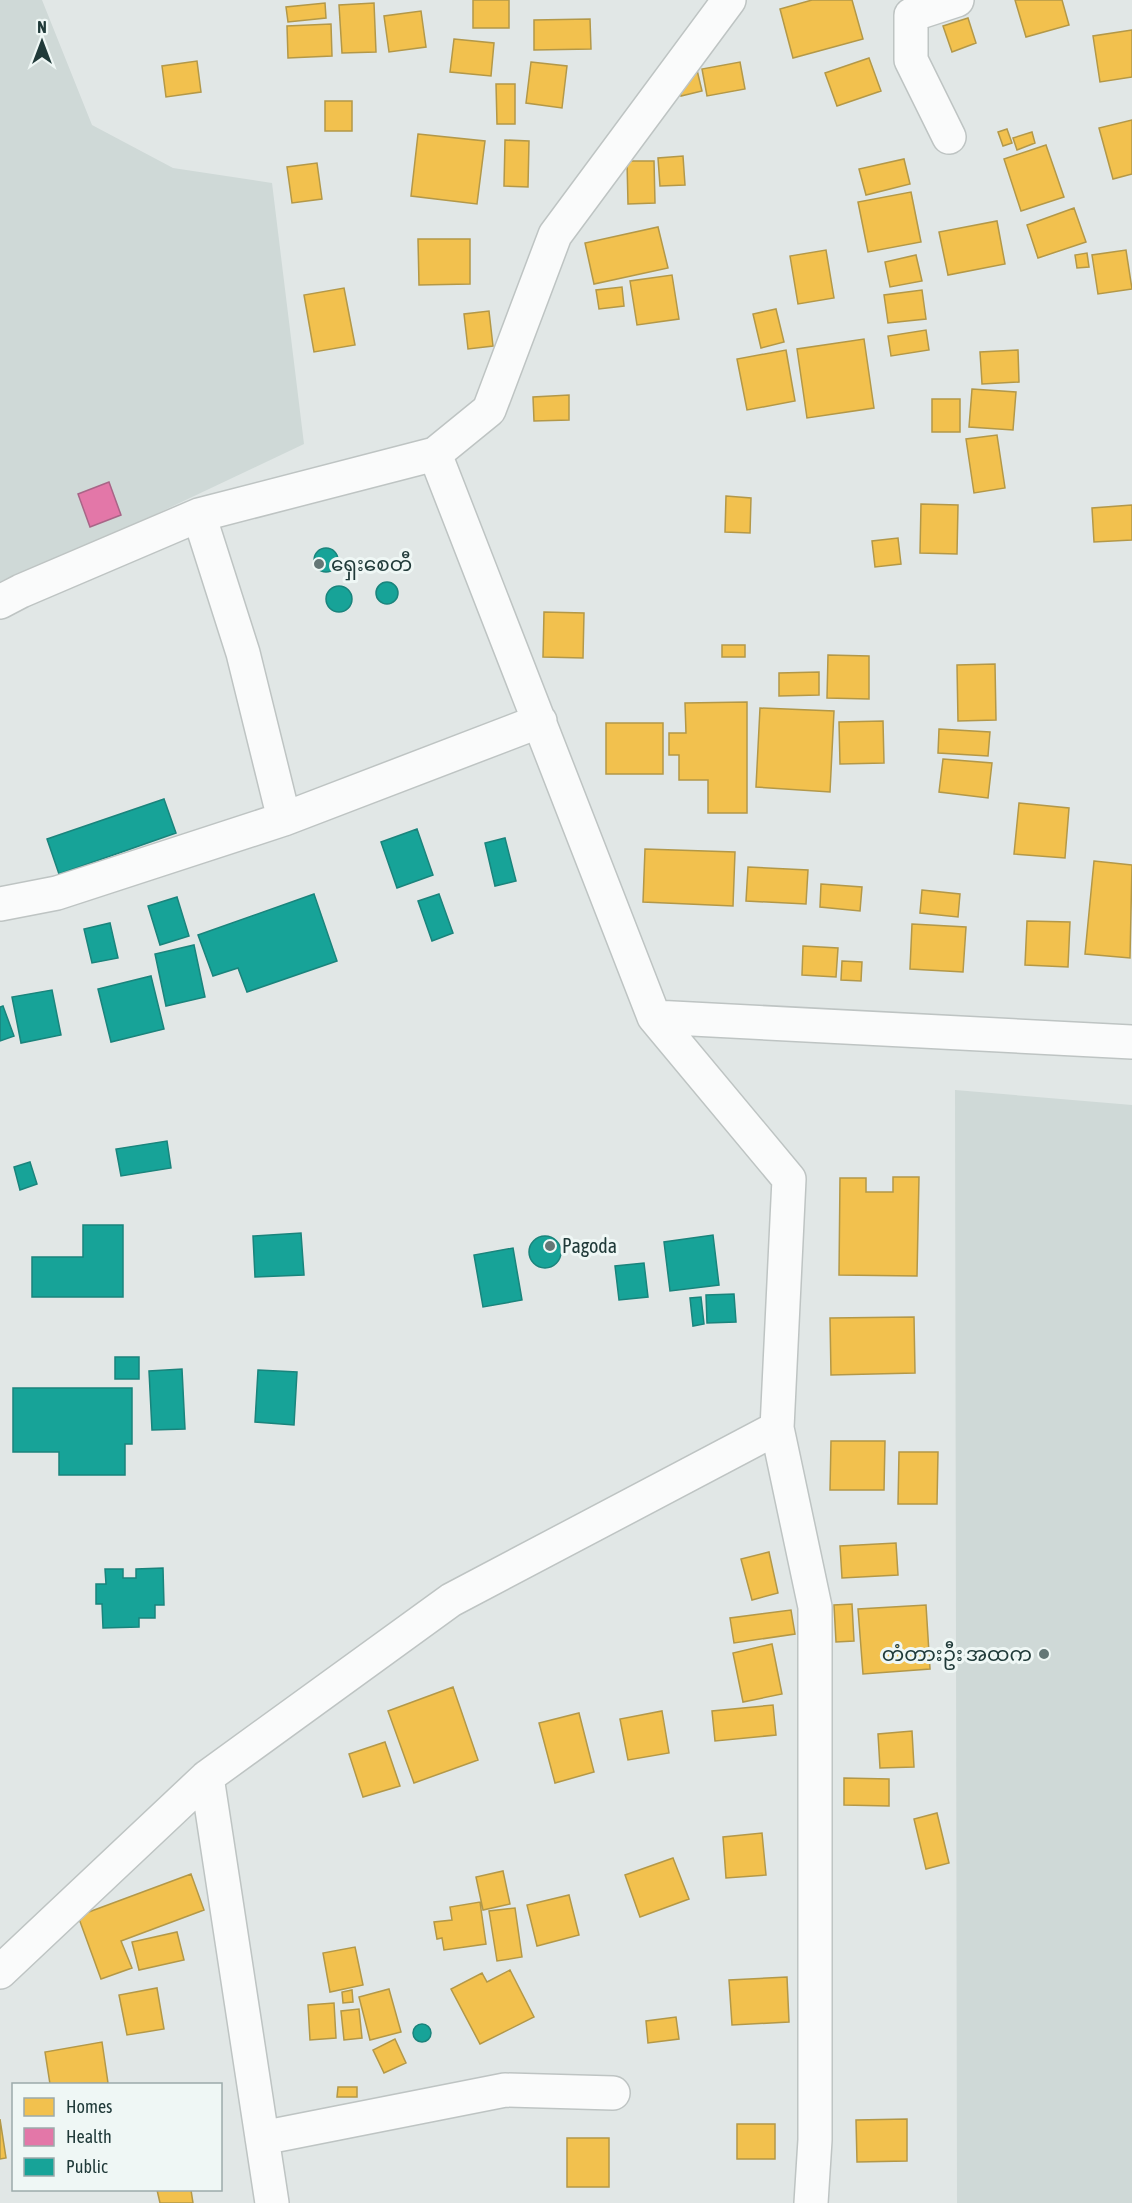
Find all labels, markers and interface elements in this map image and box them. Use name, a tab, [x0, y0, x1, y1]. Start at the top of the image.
north arrow	[12, 12, 72, 72]
text: N	[37, 18, 47, 36]
place label: ရှေးစေတီ	[331, 550, 412, 581]
marker: ရှေးစေတီ	[312, 557, 326, 571]
place label: Pagoda	[562, 1234, 617, 1257]
marker: Pagoda	[543, 1239, 557, 1253]
place label: တံတားဦး အထက	[882, 1641, 1032, 1670]
marker: တံတားဦး အထက	[1037, 1647, 1051, 1661]
legend	[12, 2083, 222, 2191]
text: Homes	[66, 2096, 112, 2117]
text: Health	[66, 2126, 112, 2147]
text: Public	[66, 2156, 108, 2177]

